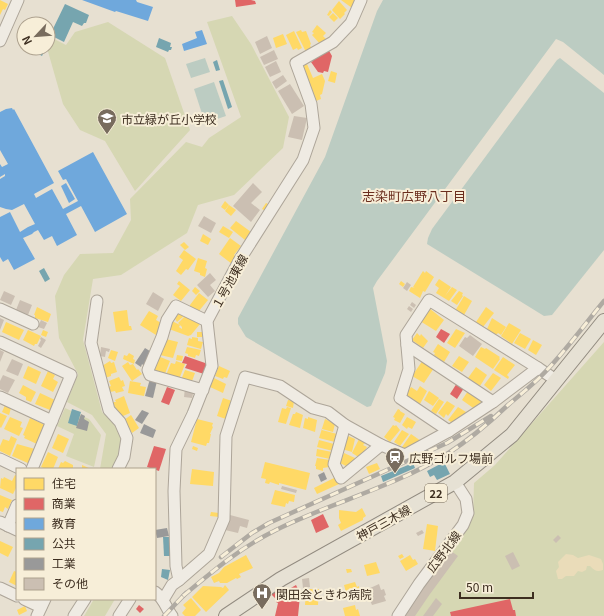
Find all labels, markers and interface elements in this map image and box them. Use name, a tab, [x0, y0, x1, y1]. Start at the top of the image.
north arrow	[16, 16, 56, 56]
text: N	[17, 34, 35, 48]
school or university icon: 市立緑が丘小学校	[96, 107, 118, 135]
place label: 市立緑が丘小学校	[121, 110, 217, 127]
district label: 志染町広野八丁目	[362, 186, 466, 205]
street label: １号池東線	[207, 251, 251, 311]
station icon: 広野ゴルフ場前	[384, 446, 406, 474]
place label: 広野ゴルフ場前	[409, 449, 493, 466]
legend	[16, 468, 156, 600]
text: 住宅	[52, 474, 76, 491]
road number: 22	[425, 484, 447, 502]
text: 商業	[52, 494, 76, 511]
street label: 神戸三木線	[353, 500, 413, 544]
text: 教育	[52, 514, 76, 531]
street label: 広野北線	[422, 527, 464, 575]
text: 公共	[52, 534, 76, 551]
text: 工業	[52, 554, 76, 571]
text: その他	[52, 574, 88, 591]
scale bar	[460, 574, 533, 600]
text: 50 m	[466, 578, 493, 595]
hospital icon: 関田会ときわ病院	[251, 582, 273, 610]
place label: 関田会ときわ病院	[276, 585, 372, 602]

